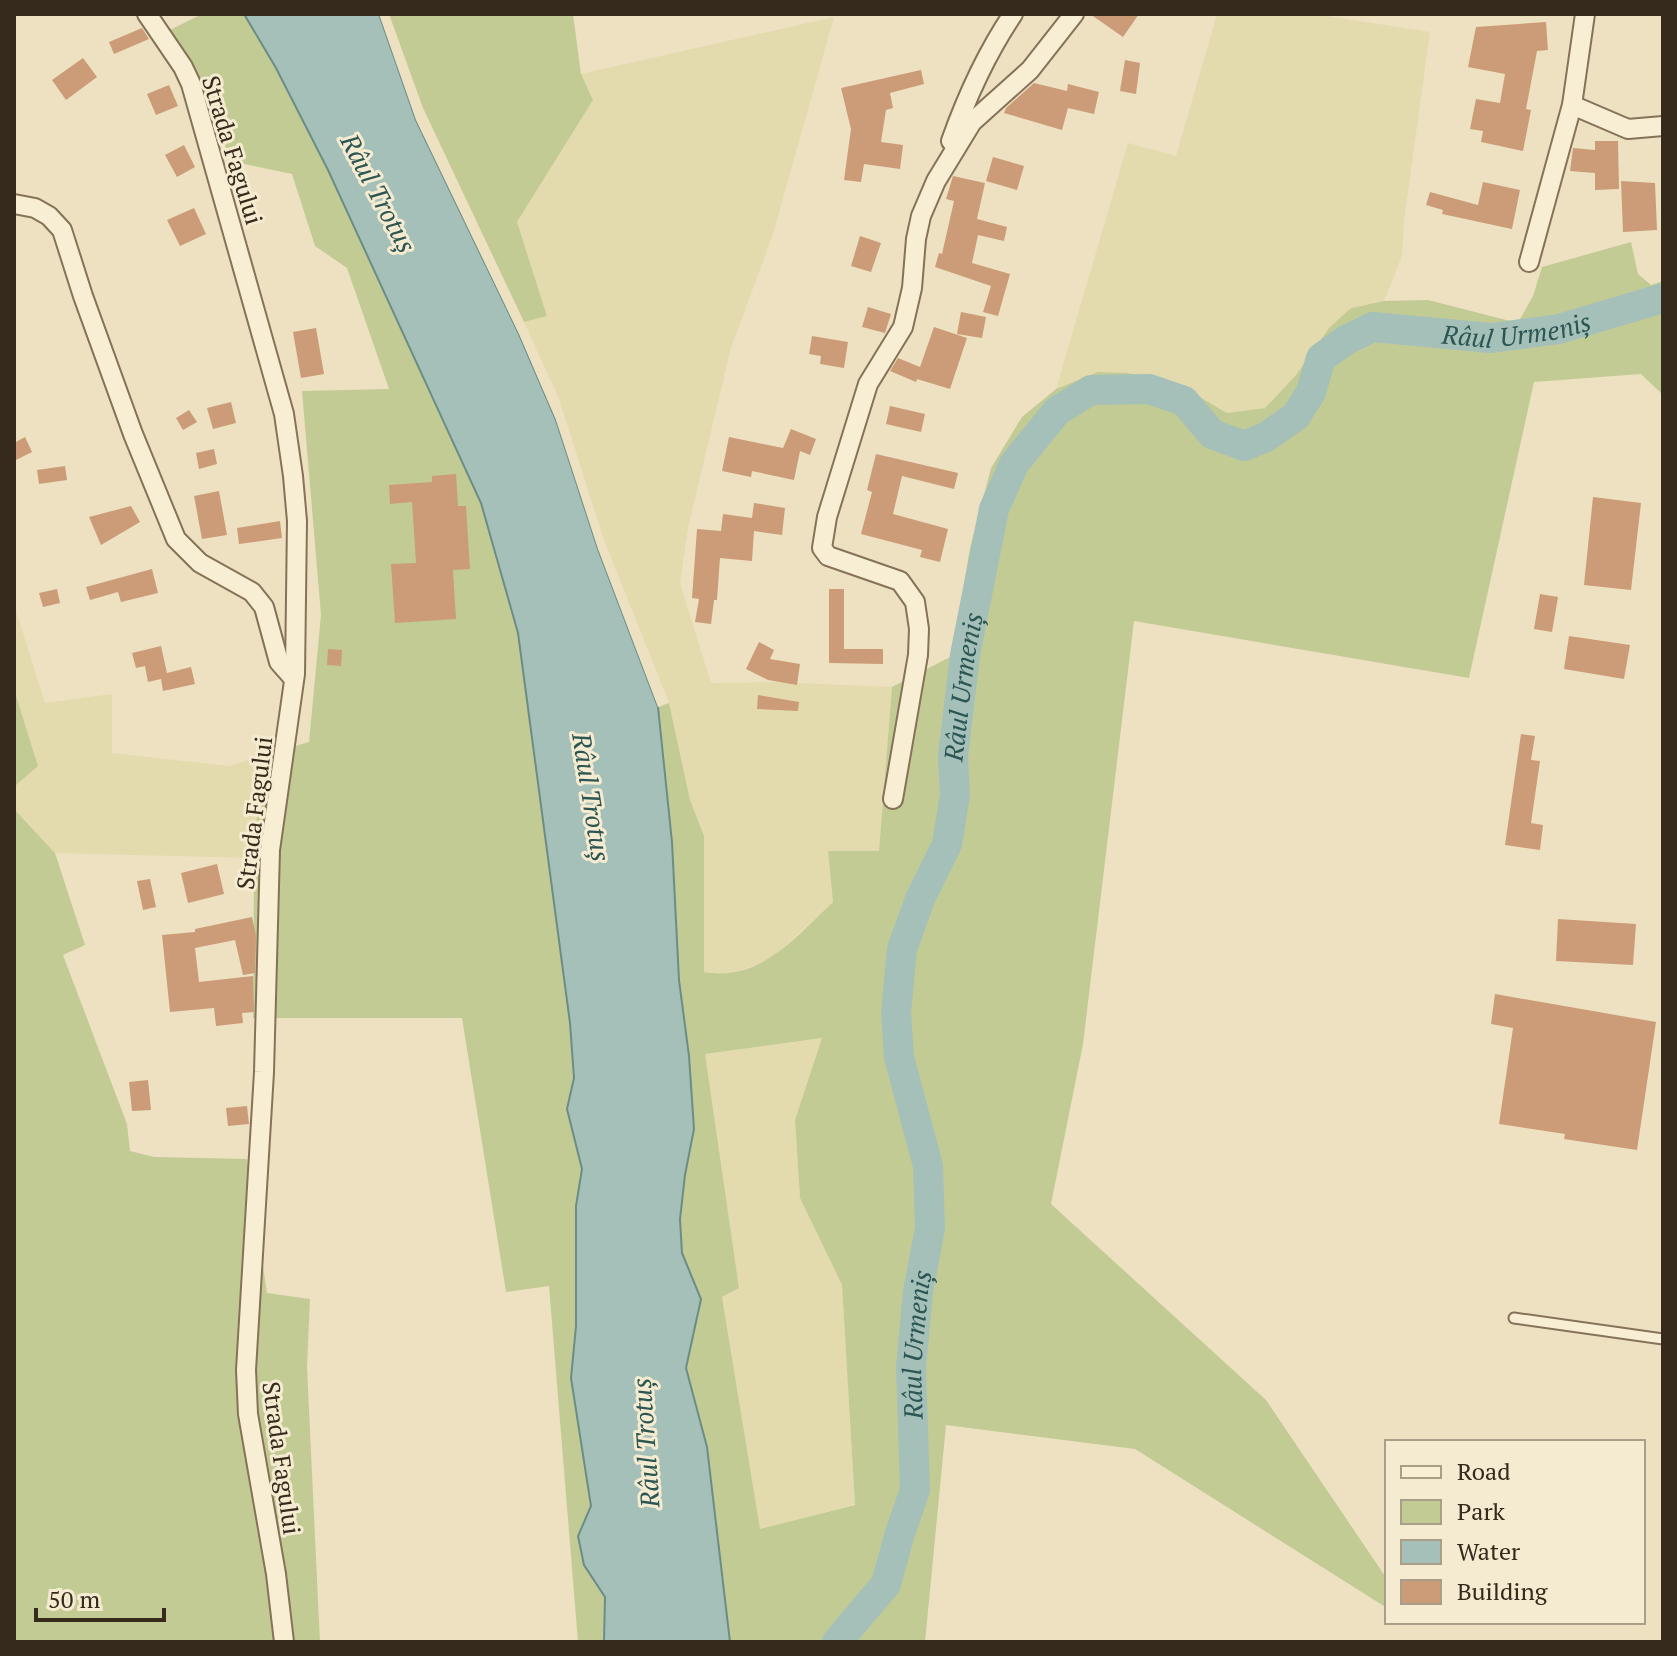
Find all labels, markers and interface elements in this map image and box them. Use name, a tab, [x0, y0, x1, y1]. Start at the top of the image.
street label: Strada Fagului	[195, 72, 271, 228]
water label: Râul Trotuș	[333, 127, 425, 258]
water label: Râul Urmeniș	[1440, 303, 1595, 355]
water label: Râul Urmeniș	[935, 609, 990, 764]
water label: Râul Trotuș	[565, 729, 619, 864]
street label: Strada Fagului	[229, 735, 279, 891]
water label: Râul Urmeniș	[894, 1267, 939, 1421]
water label: Râul Trotuș	[624, 1377, 667, 1510]
street label: Strada Fagului	[255, 1379, 309, 1537]
legend	[1385, 1440, 1645, 1624]
text: Road	[1457, 1455, 1511, 1487]
text: Park	[1457, 1495, 1506, 1527]
text: Water	[1457, 1535, 1521, 1567]
scale bar	[36, 1572, 164, 1622]
text: Building	[1457, 1575, 1548, 1607]
text: 50 m	[48, 1583, 100, 1615]

